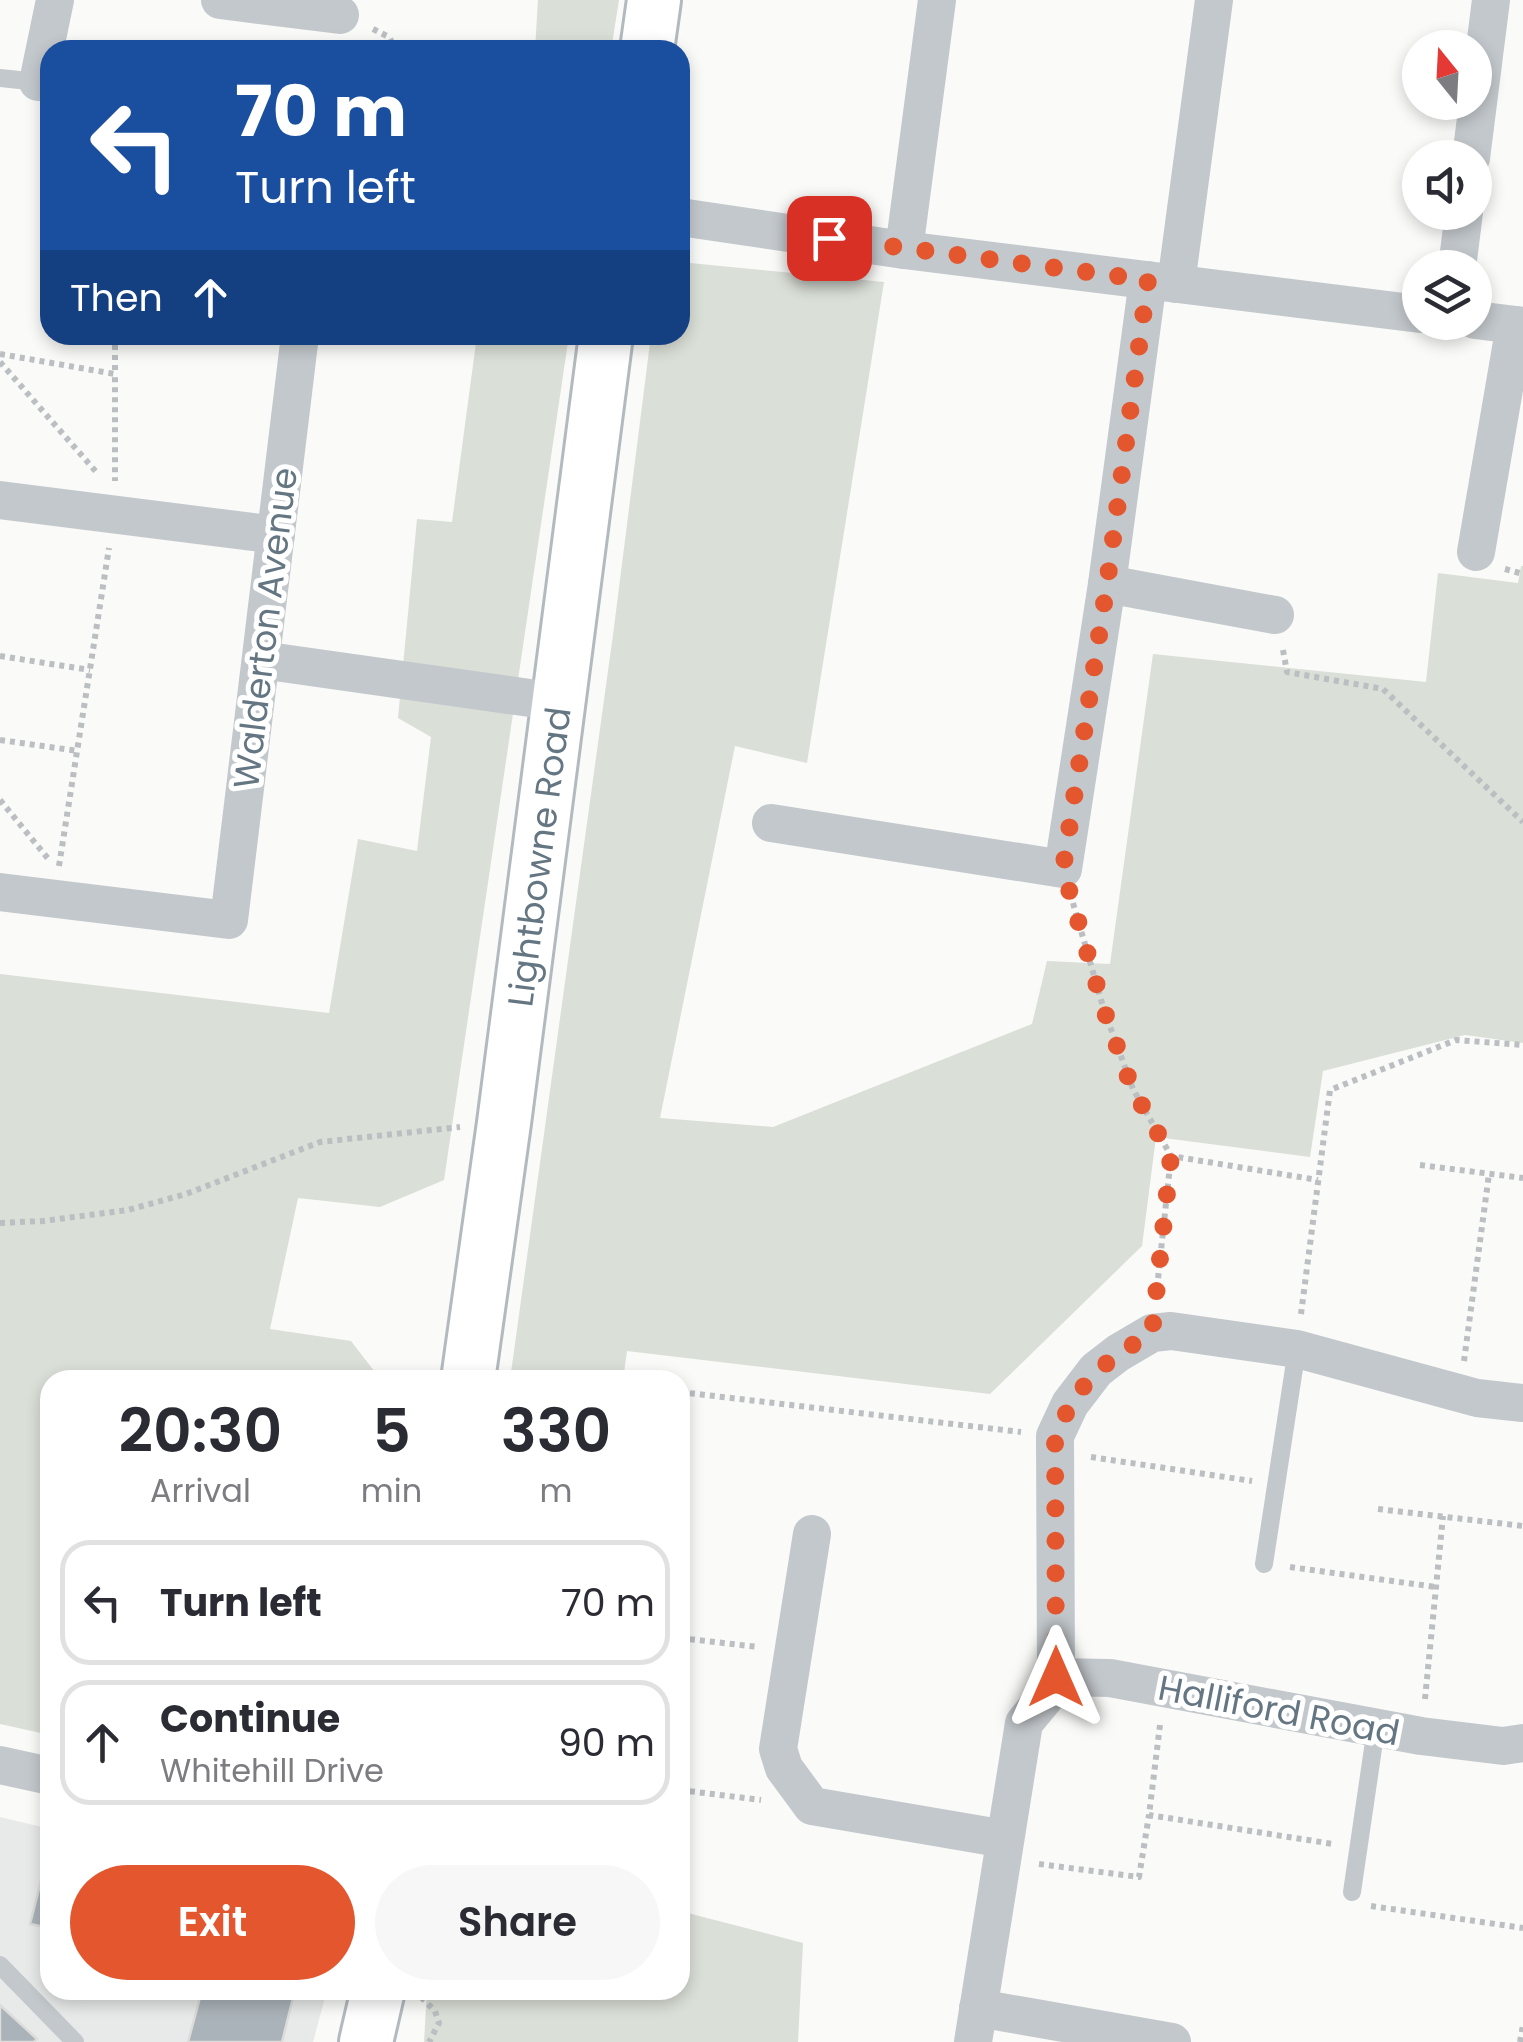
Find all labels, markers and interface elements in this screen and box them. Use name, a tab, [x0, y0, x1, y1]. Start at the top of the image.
north arrow	[1402, 30, 1492, 120]
map controls	[1402, 30, 1492, 340]
text: 70 m	[235, 62, 407, 161]
icon: left	[70, 80, 200, 210]
button: sound	[1402, 140, 1492, 230]
text: Turn left	[235, 156, 416, 219]
pin	[787, 196, 872, 281]
icon: arrive	[802, 211, 857, 266]
button: layers	[1402, 250, 1492, 340]
icon: ahead	[183, 270, 238, 325]
text: Then	[70, 271, 163, 324]
street label: Walderton Avenue	[221, 465, 309, 791]
street label: Lightbowne Road	[495, 704, 582, 1010]
text: 20:30	[119, 1389, 282, 1473]
text: 5	[372, 1389, 411, 1473]
text: 330	[501, 1389, 611, 1473]
text: Arrival	[150, 1468, 251, 1513]
text: min	[361, 1468, 422, 1513]
text: m	[540, 1468, 573, 1513]
icon: left	[75, 1575, 130, 1630]
text: Turn left	[160, 1576, 322, 1629]
text: 70 m	[561, 1576, 655, 1629]
position arrow	[1004, 1625, 1108, 1729]
street label: Halliford Road	[1154, 1663, 1404, 1757]
text: Continue	[160, 1692, 340, 1745]
icon: ahead	[75, 1715, 130, 1770]
text: 90 m	[558, 1716, 655, 1769]
text: Whitehill Drive	[160, 1748, 384, 1793]
button: Exit	[70, 1865, 355, 1980]
button: Share	[375, 1865, 660, 1980]

